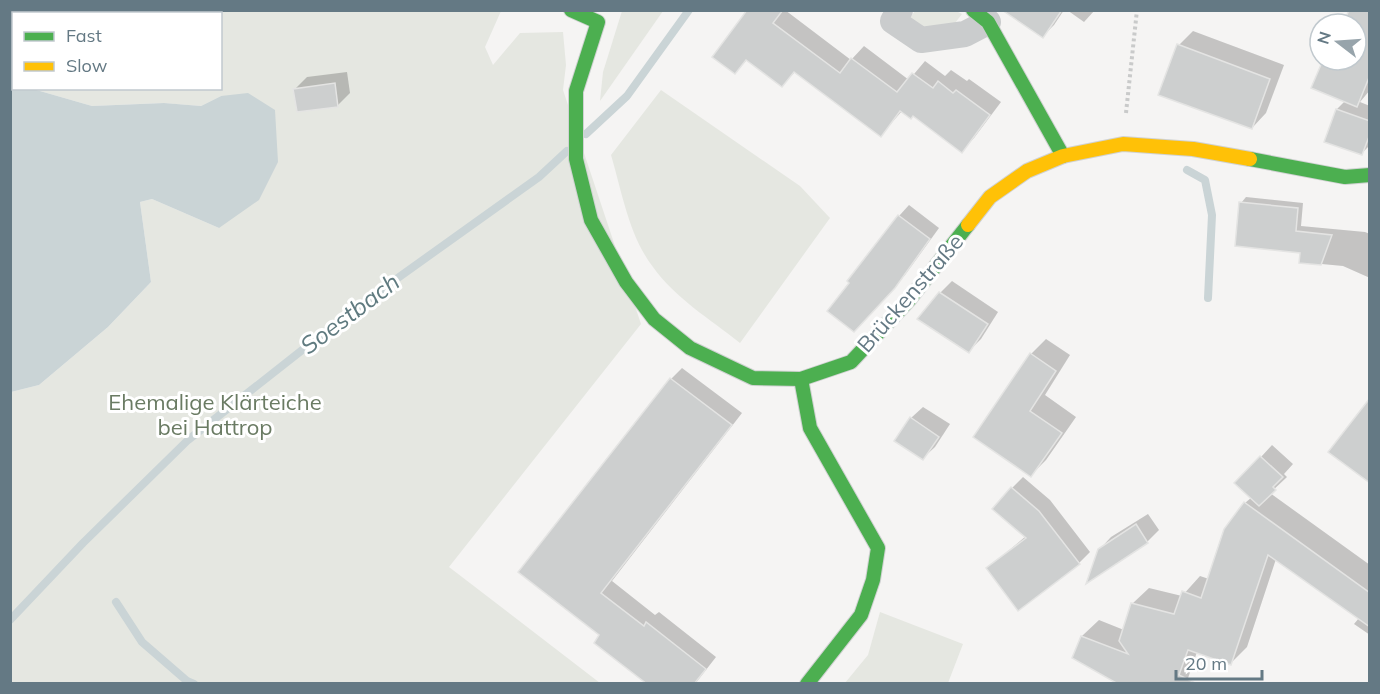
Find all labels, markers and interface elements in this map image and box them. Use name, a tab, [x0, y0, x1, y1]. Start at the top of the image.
legend	[12, 12, 222, 90]
north arrow	[1308, 12, 1368, 72]
text: Fast	[66, 24, 102, 47]
text: N	[1312, 29, 1335, 46]
text: Slow	[66, 54, 108, 77]
street label: Brückenstraße	[851, 228, 969, 358]
water label: Soestbach	[294, 266, 405, 360]
park label: Ehemalige Klärteiche bei Hattrop	[108, 388, 322, 441]
scale bar	[1176, 643, 1262, 681]
text: 20 m	[1185, 652, 1227, 675]

